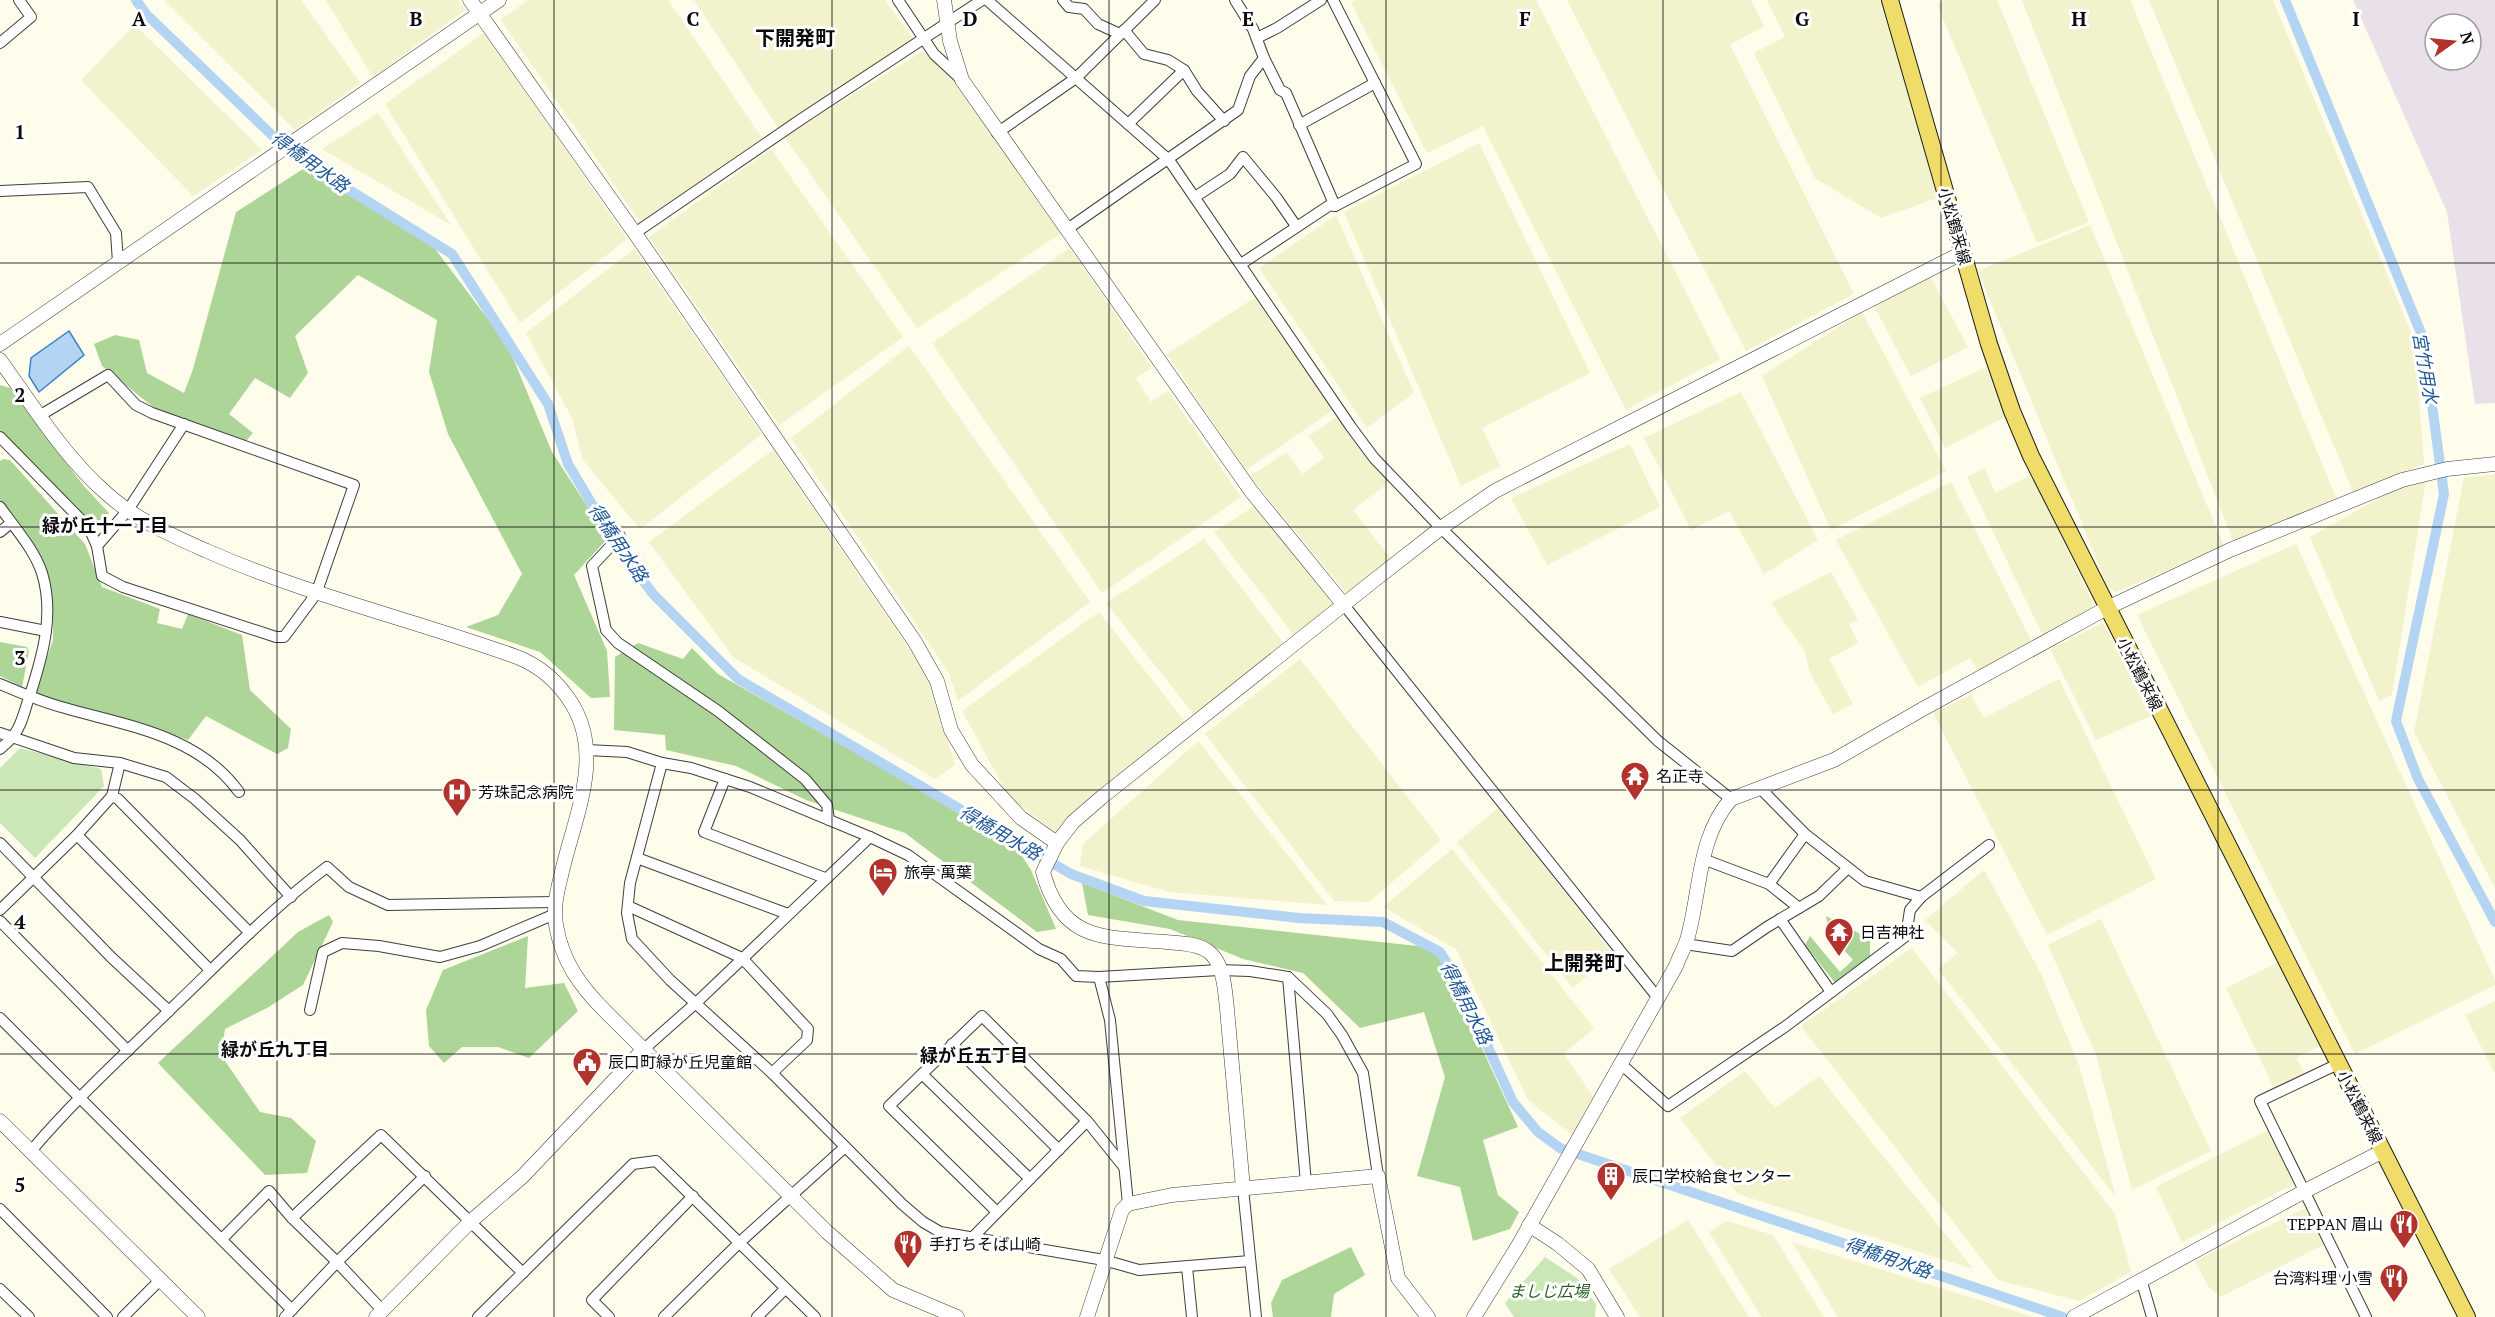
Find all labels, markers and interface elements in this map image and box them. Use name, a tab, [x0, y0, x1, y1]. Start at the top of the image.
text: A	[132, 5, 147, 32]
text: B	[410, 5, 423, 32]
text: C	[686, 5, 700, 32]
text: D	[963, 5, 977, 32]
text: E	[1242, 5, 1254, 32]
text: F	[1519, 5, 1531, 32]
text: G	[1795, 5, 1809, 32]
text: H	[2071, 5, 2087, 32]
text: I	[2352, 5, 2360, 32]
north arrow	[2423, 12, 2483, 72]
district label: 下開発町	[755, 24, 835, 51]
text: N	[2455, 29, 2480, 47]
text: 1	[14, 118, 26, 145]
water label: 得橋用水路	[267, 125, 356, 199]
street label: 小松鶴来線	[1933, 185, 1977, 267]
water label: 宮竹用水	[2408, 330, 2444, 407]
text: 2	[14, 381, 26, 408]
water label: 得橋用水路	[584, 498, 655, 588]
district label: 緑が丘十一丁目	[42, 513, 168, 537]
street label: 小松鶴来線	[2112, 633, 2168, 715]
text: 3	[14, 644, 26, 671]
temple icon: 名正寺	[1619, 760, 1651, 802]
place label: 名正寺	[1656, 765, 1704, 787]
hospital icon: 芳珠記念病院	[441, 776, 473, 818]
place label: 芳珠記念病院	[478, 781, 574, 803]
water label: 得橋用水路	[956, 799, 1047, 866]
hotel icon: 旅亭 萬葉	[867, 856, 899, 898]
place label: 旅亭 萬葉	[904, 861, 972, 883]
text: 4	[14, 908, 26, 935]
temple icon: 日吉神社	[1823, 916, 1855, 958]
place label: 日吉神社	[1860, 921, 1924, 943]
district label: 上開発町	[1544, 949, 1624, 976]
water label: 得橋用水路	[1436, 957, 1499, 1050]
district label: 緑が丘九丁目	[221, 1037, 329, 1061]
district label: 緑が丘五丁目	[920, 1043, 1028, 1067]
public building icon: 辰口町緑が丘児童館	[571, 1046, 603, 1088]
place label: 辰口町緑が丘児童館	[608, 1051, 752, 1073]
street label: 小松鶴来線	[2332, 1066, 2388, 1148]
building icon: 辰口学校給食センター	[1595, 1160, 1627, 1202]
place label: 辰口学校給食センター	[1632, 1165, 1792, 1187]
text: 5	[14, 1171, 26, 1198]
restaurant icon: TEPPAN 眉山	[2388, 1208, 2420, 1250]
place label: TEPPAN 眉山	[2287, 1213, 2383, 1235]
restaurant icon: 手打ちそば山崎	[892, 1228, 924, 1270]
water label: 得橋用水路	[1842, 1231, 1937, 1284]
place label: 手打ちそば山崎	[929, 1233, 1041, 1255]
restaurant icon: 台湾料理 小雪	[2378, 1262, 2410, 1304]
place label: 台湾料理 小雪	[2273, 1267, 2373, 1289]
park label: ましじ広場	[1509, 1280, 1591, 1302]

